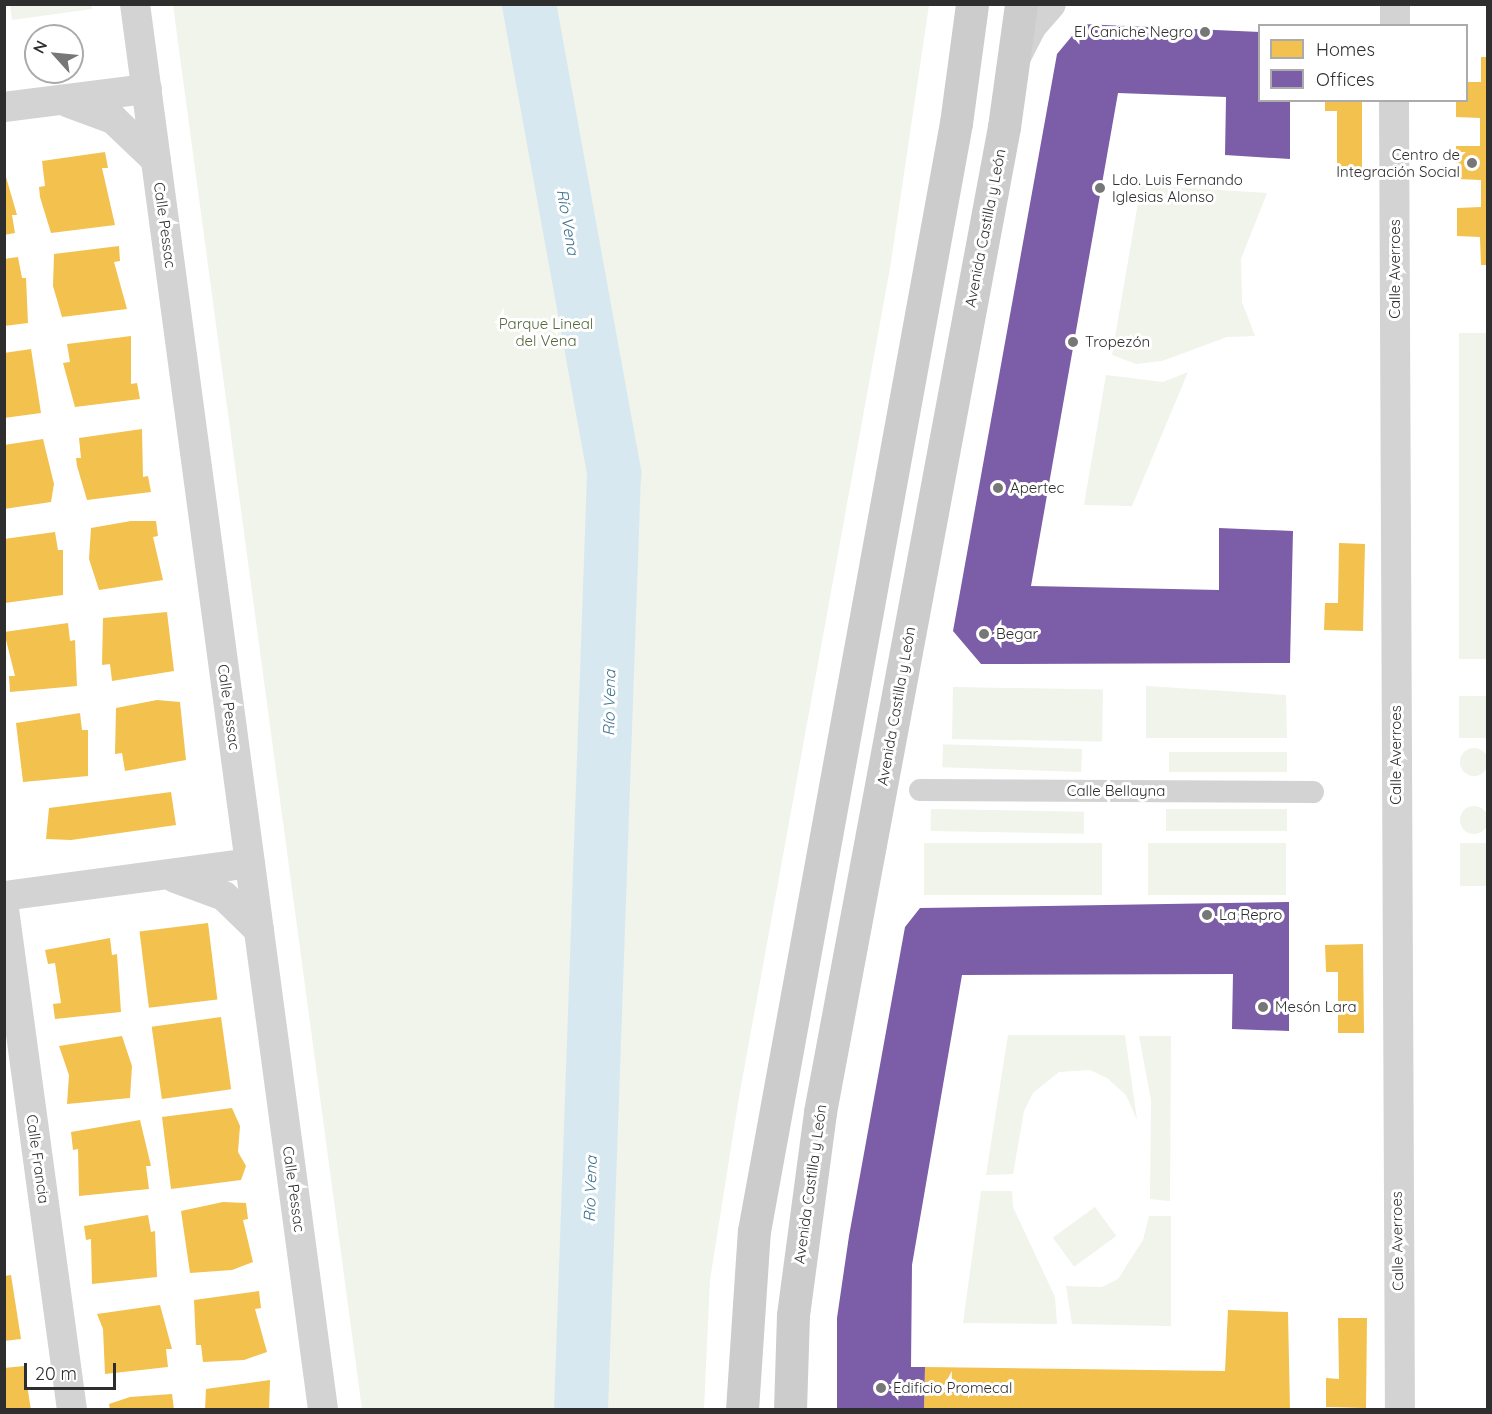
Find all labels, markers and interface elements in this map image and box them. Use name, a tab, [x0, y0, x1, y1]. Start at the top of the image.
place label: El Caniche Negro	[1074, 23, 1193, 41]
north arrow	[24, 24, 84, 84]
legend	[1258, 24, 1468, 102]
marker: El Caniche Negro	[1198, 25, 1212, 39]
text: N	[28, 37, 51, 57]
text: Homes	[1316, 38, 1375, 61]
text: Offices	[1316, 68, 1375, 91]
place label: Centro de Integración Social	[1336, 145, 1460, 180]
street label: Avenida Castilla y León	[961, 147, 1009, 309]
marker: Centro de Integración Social	[1465, 156, 1479, 170]
place label: Ldo. Luis Fernando Iglesias Alonso	[1112, 170, 1243, 205]
street label: Calle Pessac	[150, 181, 180, 269]
marker: Ldo. Luis Fernando Iglesias Alonso	[1093, 181, 1107, 195]
water label: Río Vena	[553, 188, 583, 256]
street label: Calle Averroes	[1386, 219, 1404, 319]
park label: Parque Lineal del Vena	[499, 314, 593, 349]
place label: Tropezón	[1085, 333, 1150, 351]
marker: Tropezón	[1066, 335, 1080, 349]
place label: Apertec	[1010, 479, 1064, 497]
marker: Apertec	[991, 481, 1005, 495]
street label: Avenida Castilla y León	[873, 625, 919, 787]
place label: Begar	[996, 625, 1038, 643]
marker: Begar	[977, 627, 991, 641]
street label: Calle Pessac	[214, 663, 244, 751]
water label: Río Vena	[599, 670, 619, 736]
street label: Calle Averroes	[1387, 705, 1405, 805]
street label: Calle Bellayna	[1067, 782, 1165, 800]
place label: La Repro	[1219, 906, 1282, 924]
marker: La Repro	[1200, 908, 1214, 922]
place label: Mesón Lara	[1275, 998, 1356, 1016]
marker: Mesón Lara	[1256, 1000, 1270, 1014]
street label: Avenida Castilla y León	[790, 1103, 830, 1265]
street label: Calle Francia	[23, 1113, 53, 1205]
street label: Calle Pessac	[279, 1145, 309, 1233]
water label: Río Vena	[579, 1155, 601, 1223]
street label: Calle Averroes	[1387, 1191, 1407, 1291]
scale bar	[27, 1351, 118, 1389]
text: 20 m	[35, 1362, 77, 1385]
place label: Edificio Promecal	[893, 1379, 1012, 1397]
marker: Edificio Promecal	[874, 1381, 888, 1395]

